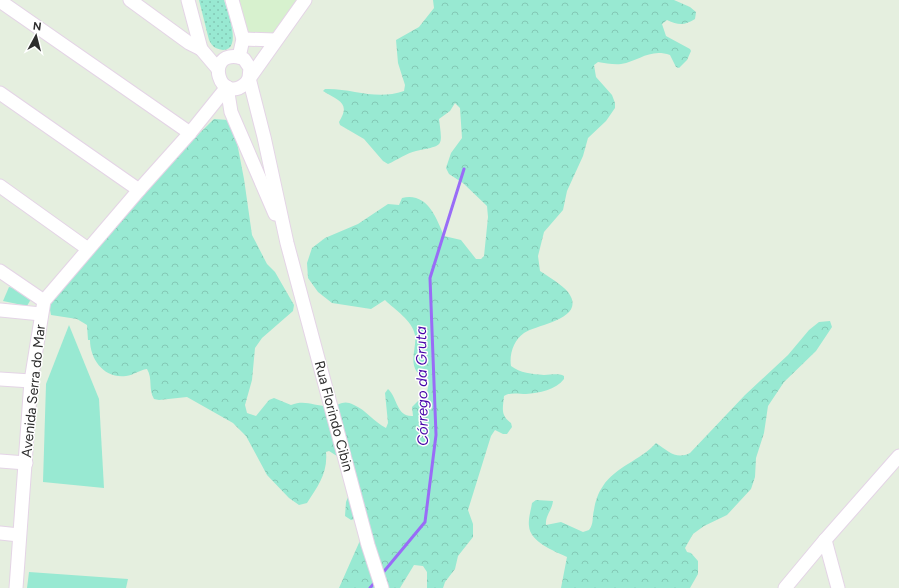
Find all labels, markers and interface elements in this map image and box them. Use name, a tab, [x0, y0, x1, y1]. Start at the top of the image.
north arrow	[16, 16, 56, 56]
text: N	[32, 20, 42, 34]
street label: Avenida Serra do Mar	[18, 323, 49, 458]
water label: Córrego da Gruta	[412, 326, 432, 446]
street label: Rua Florindo Cibin	[311, 359, 357, 474]

